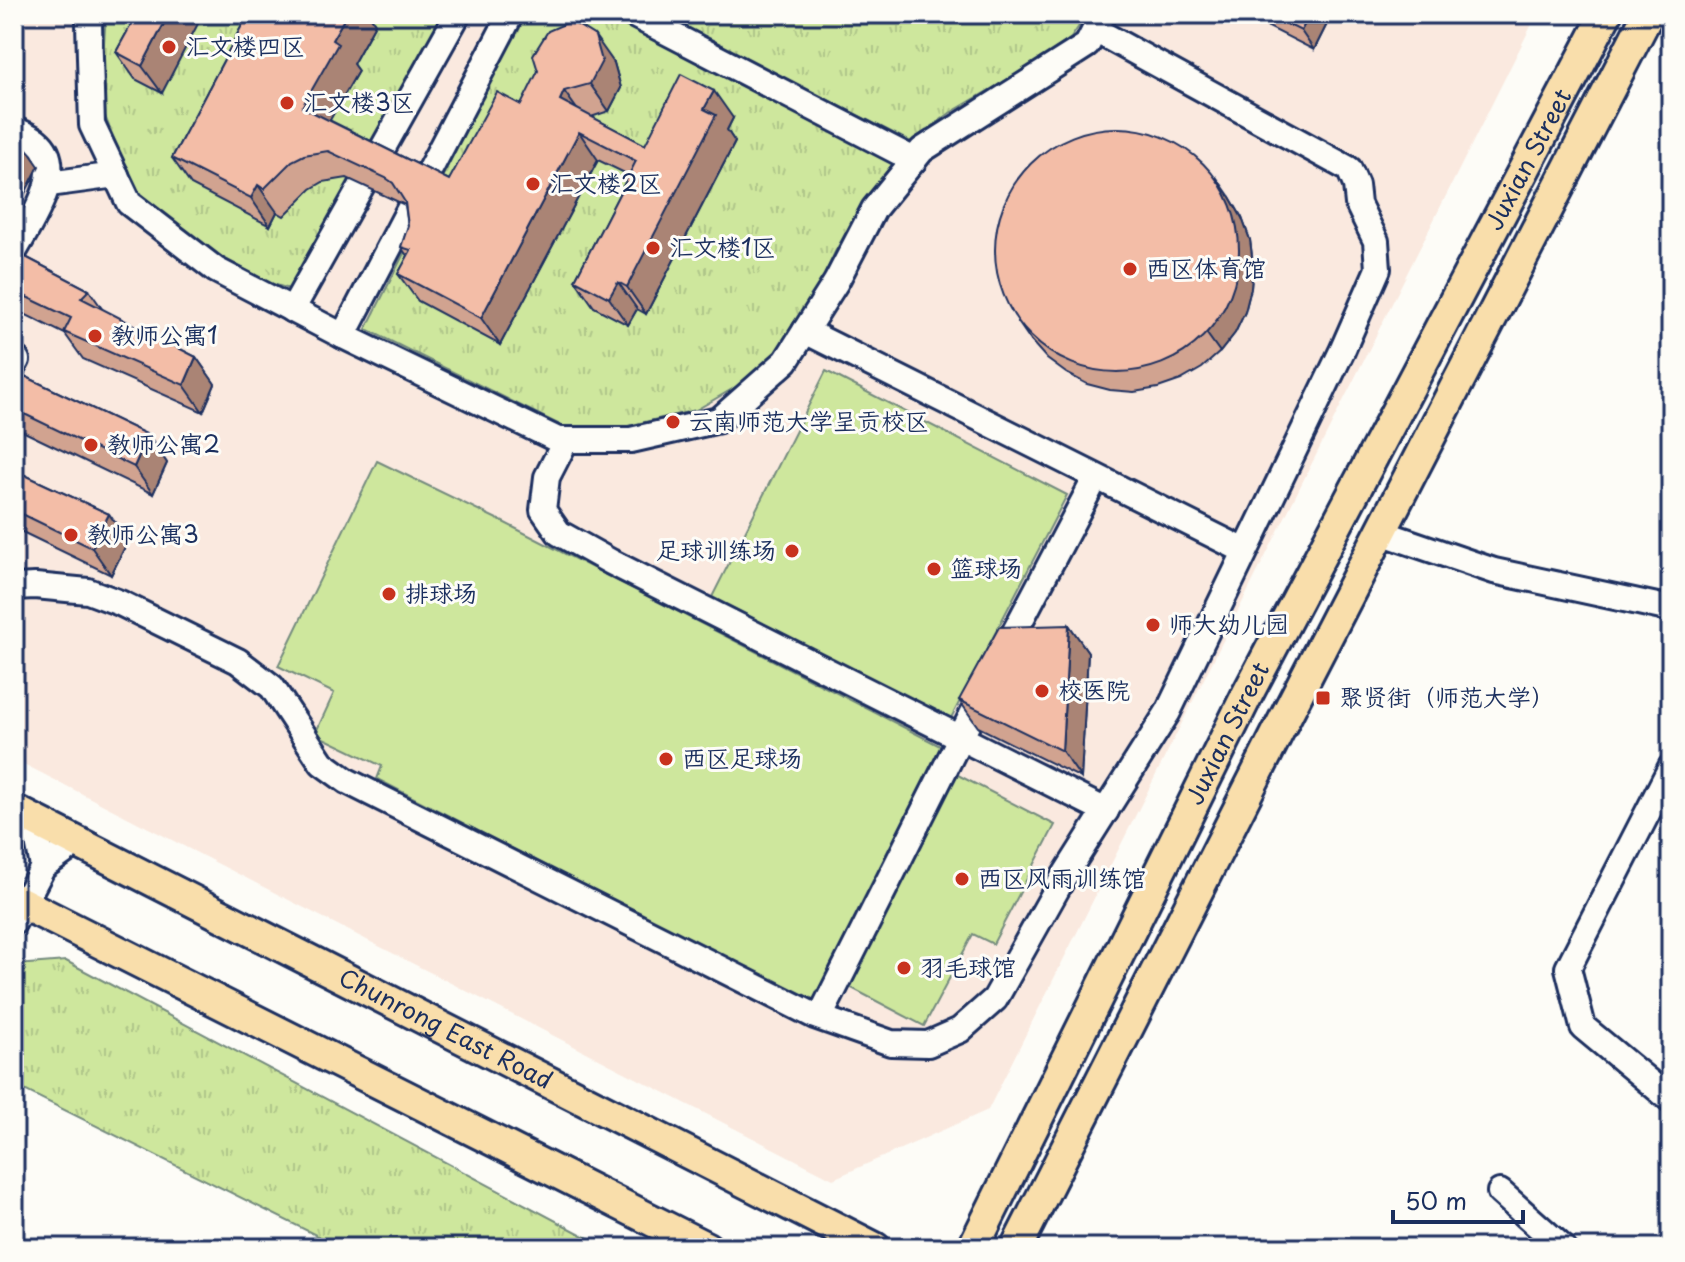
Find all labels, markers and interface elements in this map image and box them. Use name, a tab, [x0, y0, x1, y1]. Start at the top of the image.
place label: 汇文楼四区	[185, 27, 305, 63]
marker: 汇文楼四区	[160, 38, 178, 56]
street label: Juxian Street	[1475, 82, 1580, 236]
place label: 汇文楼3区	[303, 83, 415, 119]
marker: 汇文楼3区	[278, 94, 296, 112]
place label: 汇文楼2区	[549, 164, 662, 200]
marker: 汇文楼2区	[524, 175, 542, 193]
place label: 汇文楼1区	[669, 228, 776, 264]
marker: 汇文楼1区	[644, 239, 662, 257]
place label: 西区体育馆	[1146, 249, 1266, 285]
marker: 西区体育馆	[1121, 260, 1139, 278]
place label: 教师公寓1	[111, 316, 218, 352]
marker: 教师公寓1	[86, 327, 104, 345]
place label: 云南师范大学呈贡校区	[689, 402, 929, 438]
marker: 云南师范大学呈贡校区	[664, 413, 682, 431]
place label: 教师公寓2	[107, 425, 220, 461]
marker: 教师公寓2	[82, 436, 100, 454]
place label: 教师公寓3	[87, 515, 199, 551]
marker: 教师公寓3	[62, 526, 80, 544]
place label: 足球训练场	[656, 531, 776, 567]
marker: 足球训练场	[783, 542, 801, 560]
place label: 篮球场	[950, 549, 1022, 585]
marker: 篮球场	[925, 560, 943, 578]
place label: 排球场	[405, 574, 477, 610]
marker: 排球场	[380, 585, 398, 603]
place label: 师大幼儿园	[1169, 605, 1289, 641]
marker: 师大幼儿园	[1144, 616, 1162, 634]
street label: Juxian Street	[1175, 655, 1277, 810]
place label: 校医院	[1058, 671, 1130, 707]
place label: 聚贤街（师范大学）	[1339, 678, 1555, 714]
marker: 校医院	[1033, 682, 1051, 700]
marker: 聚贤街（师范大学）	[1314, 689, 1332, 707]
place label: 西区足球场	[682, 739, 802, 775]
marker: 西区足球场	[657, 750, 675, 768]
place label: 西区风雨训练馆	[978, 859, 1146, 895]
marker: 西区风雨训练馆	[953, 870, 971, 888]
place label: 羽毛球馆	[920, 948, 1016, 984]
street label: Chunrong East Road	[333, 958, 559, 1097]
marker: 羽毛球馆	[895, 959, 913, 977]
scale bar	[1393, 1174, 1523, 1224]
text: 50 m	[1405, 1182, 1467, 1218]

